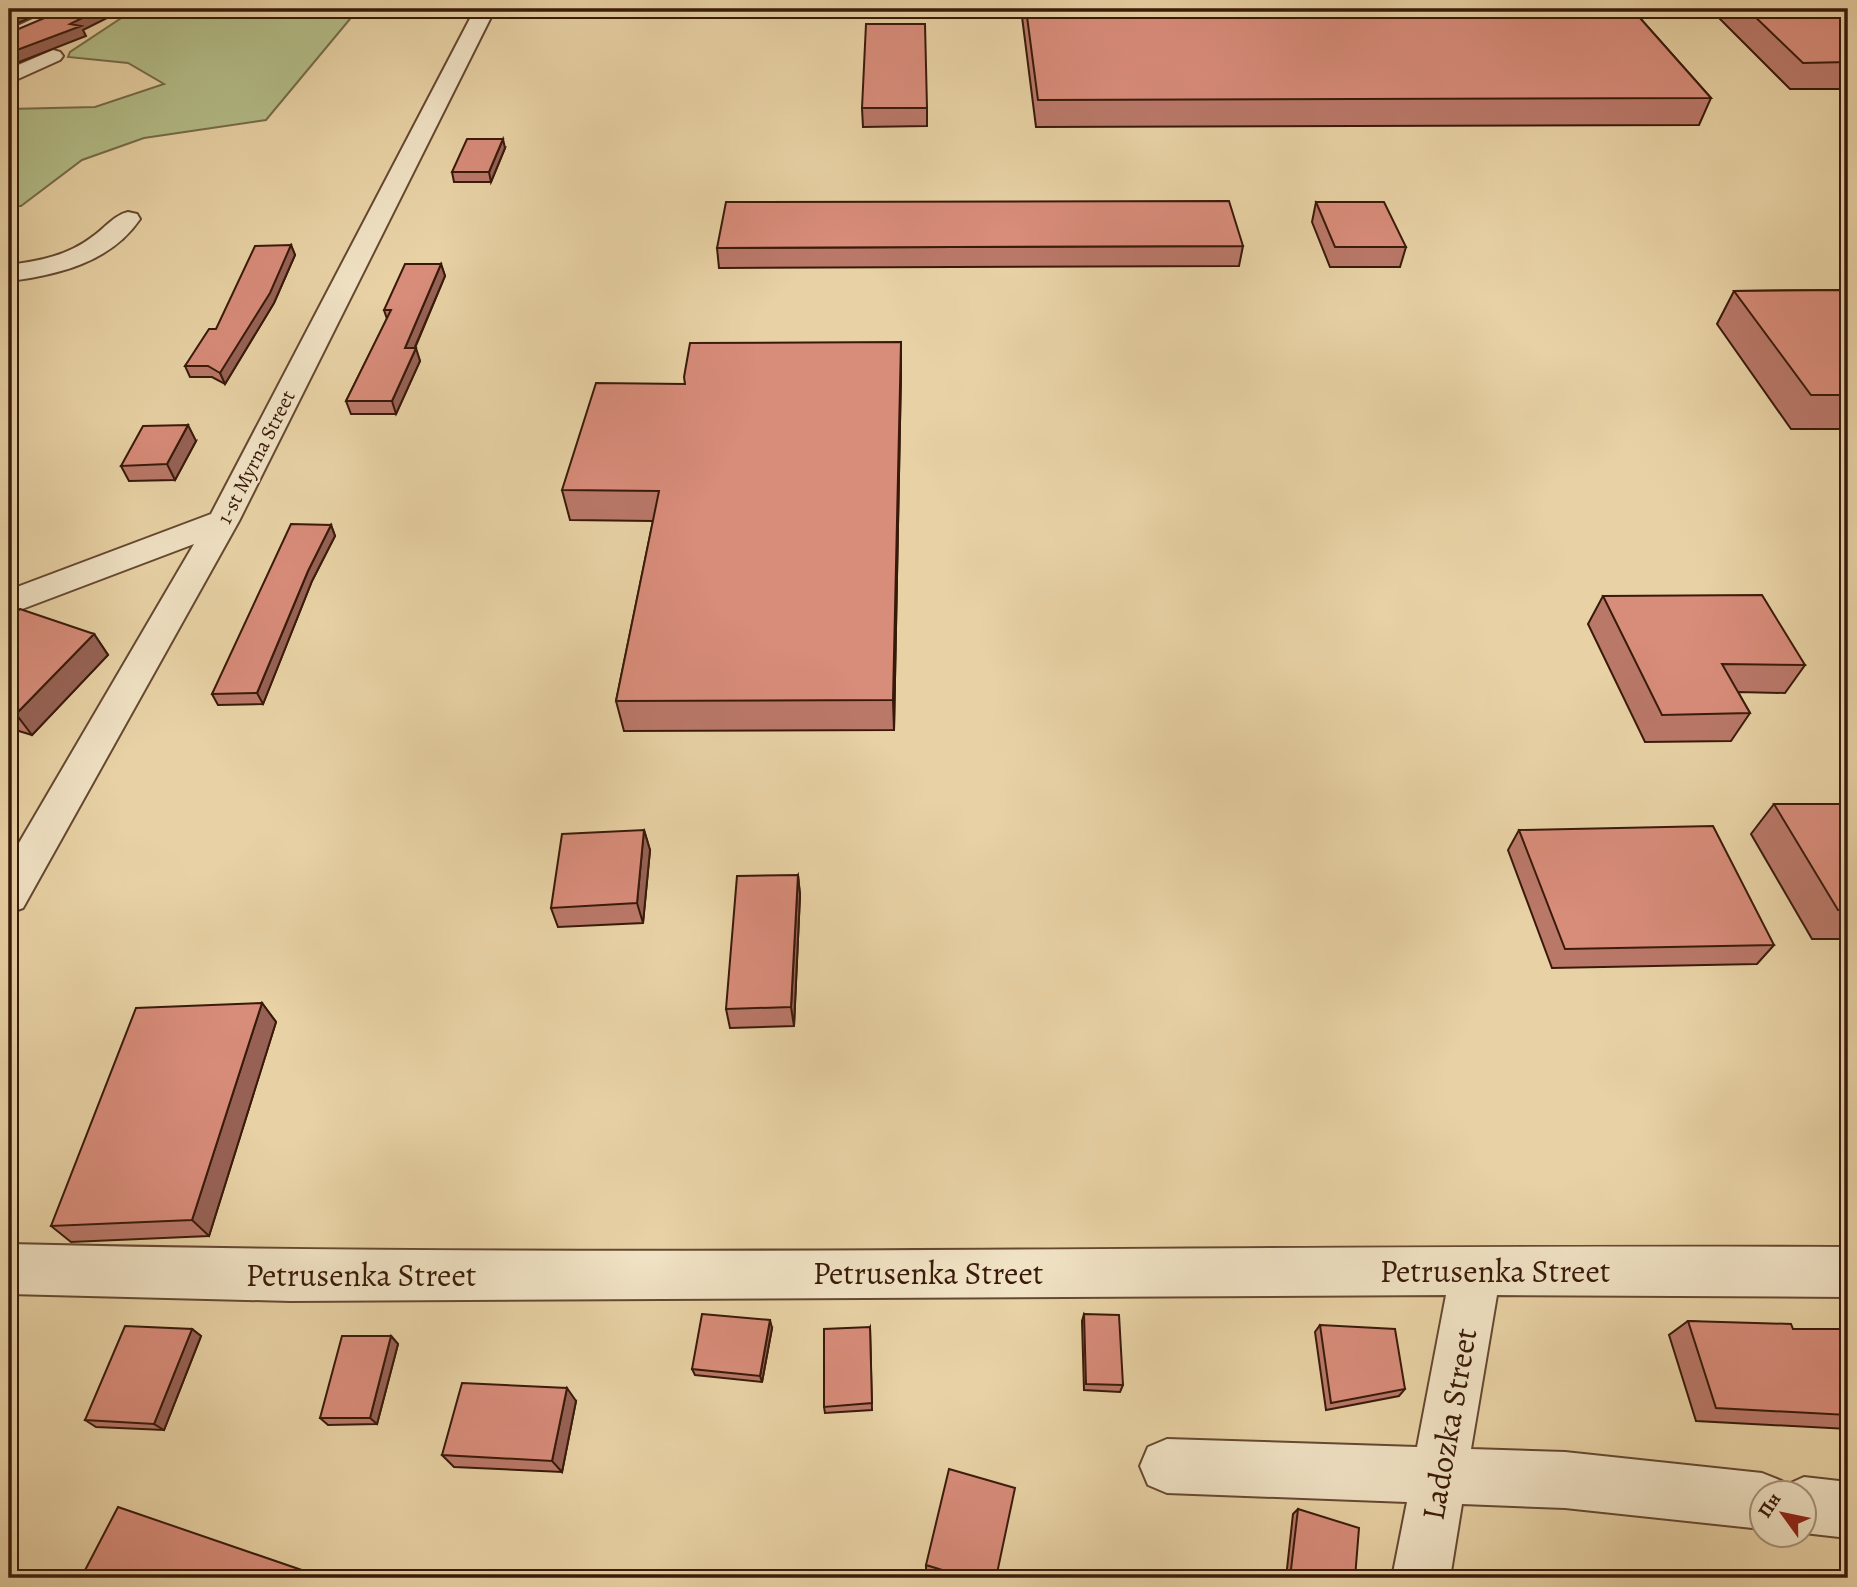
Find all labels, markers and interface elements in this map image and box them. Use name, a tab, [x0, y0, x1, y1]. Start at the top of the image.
street label: 1-st Myrna Street	[210, 385, 302, 529]
street label: Petrusenka Street	[1380, 1249, 1610, 1293]
street label: Petrusenka Street	[813, 1251, 1043, 1295]
street label: Petrusenka Street	[246, 1253, 476, 1297]
street label: Ladozka Street	[1410, 1325, 1488, 1523]
north arrow	[1748, 1478, 1818, 1548]
text: Пн	[1752, 1488, 1787, 1523]

